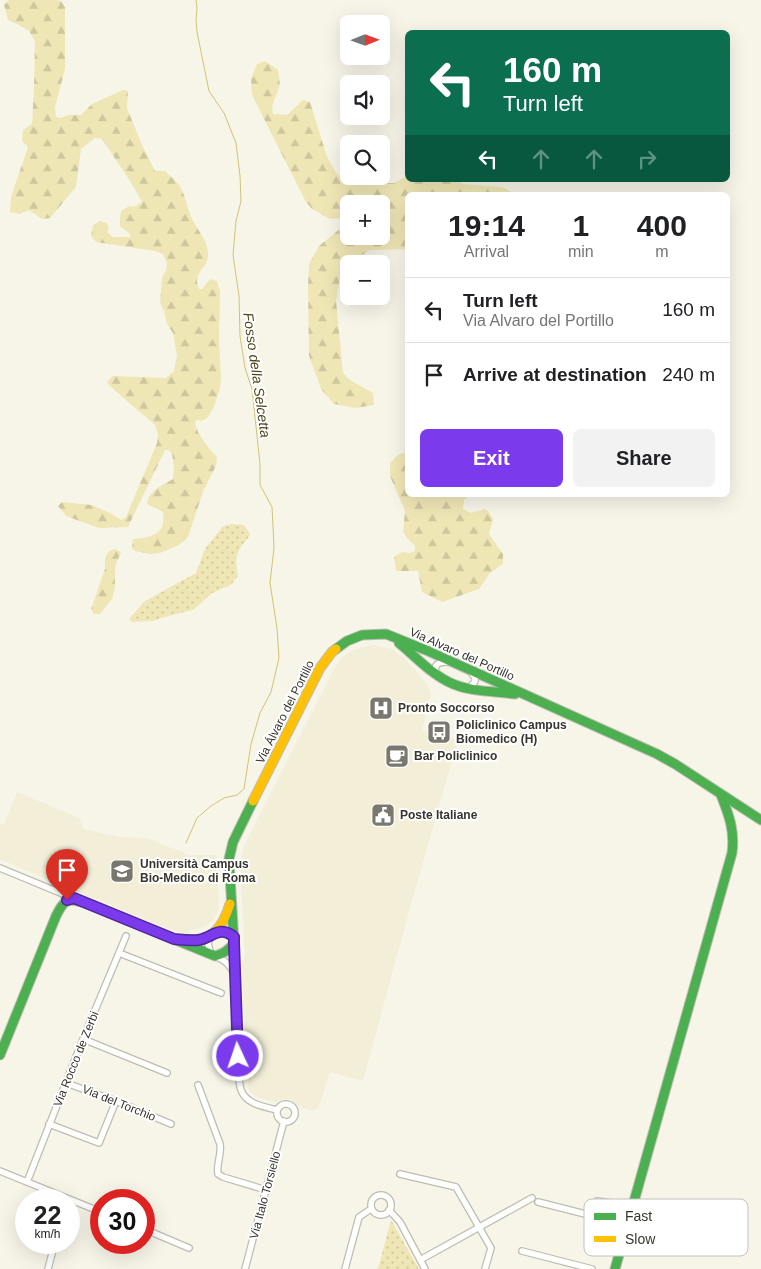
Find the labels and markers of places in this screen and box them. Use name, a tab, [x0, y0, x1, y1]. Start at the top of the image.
hospital icon: Pronto Soccorso	[368, 695, 394, 721]
place label: Pronto Soccorso	[398, 701, 495, 715]
place label: Policlinico Campus Biomedico (H)	[456, 718, 567, 746]
bus stop icon: Policlinico Campus Biomedico (H)	[426, 719, 452, 745]
cafe icon: Bar Policlinico	[384, 743, 410, 769]
place label: Bar Policlinico	[414, 749, 497, 763]
public building icon: Poste Italiane	[370, 802, 396, 828]
place label: Poste Italiane	[400, 808, 478, 822]
pin	[46, 849, 88, 900]
place label: Università Campus Bio-Medico di Roma	[140, 857, 256, 885]
school or university icon: Università Campus Bio-Medico di Roma	[109, 858, 135, 884]

